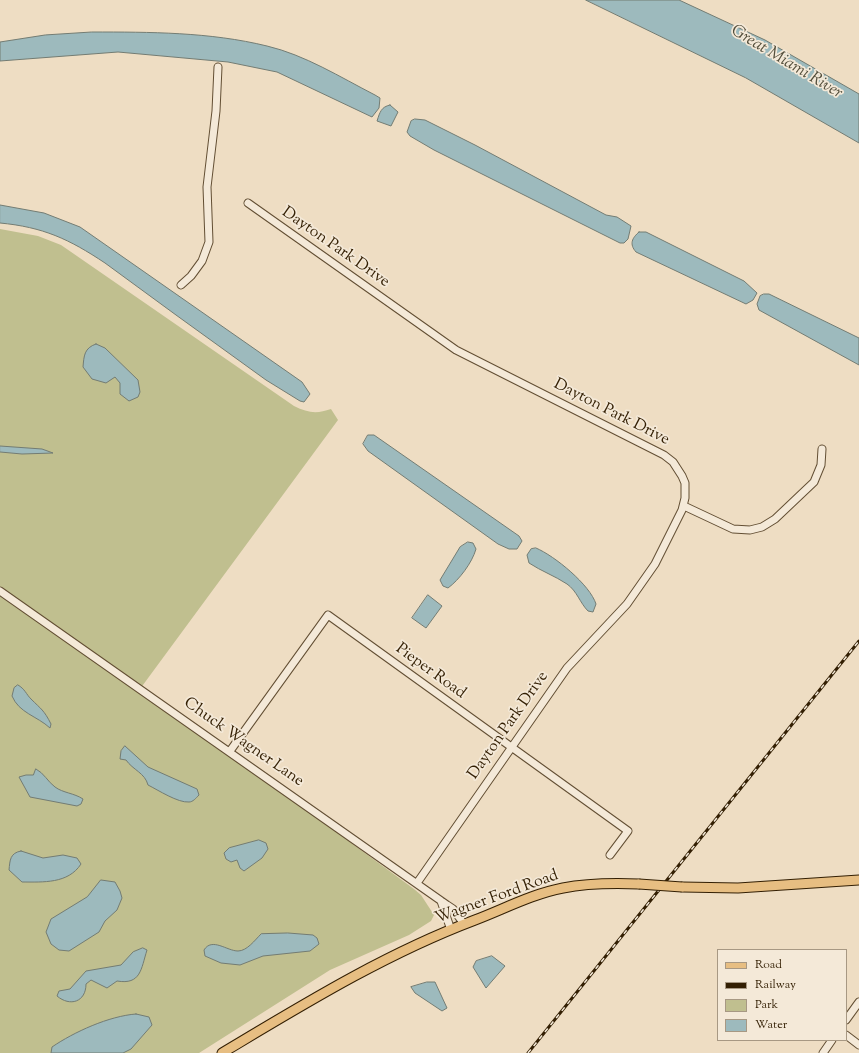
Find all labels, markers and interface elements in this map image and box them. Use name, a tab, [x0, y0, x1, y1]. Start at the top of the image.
water label: Great Miami River	[726, 22, 846, 104]
street label: Dayton Park Drive	[277, 204, 393, 292]
street label: Dayton Park Drive	[550, 376, 672, 450]
street label: Pieper Road	[391, 640, 469, 704]
street label: Dayton Park Drive	[465, 668, 553, 784]
street label: Chuck Wagner Lane	[179, 694, 307, 792]
street label: Wagner Ford Road	[433, 867, 561, 929]
legend	[717, 949, 847, 1041]
text: Road	[755, 956, 782, 974]
text: Railway	[755, 976, 796, 994]
text: Park	[755, 996, 778, 1014]
text: Water	[755, 1016, 787, 1034]

